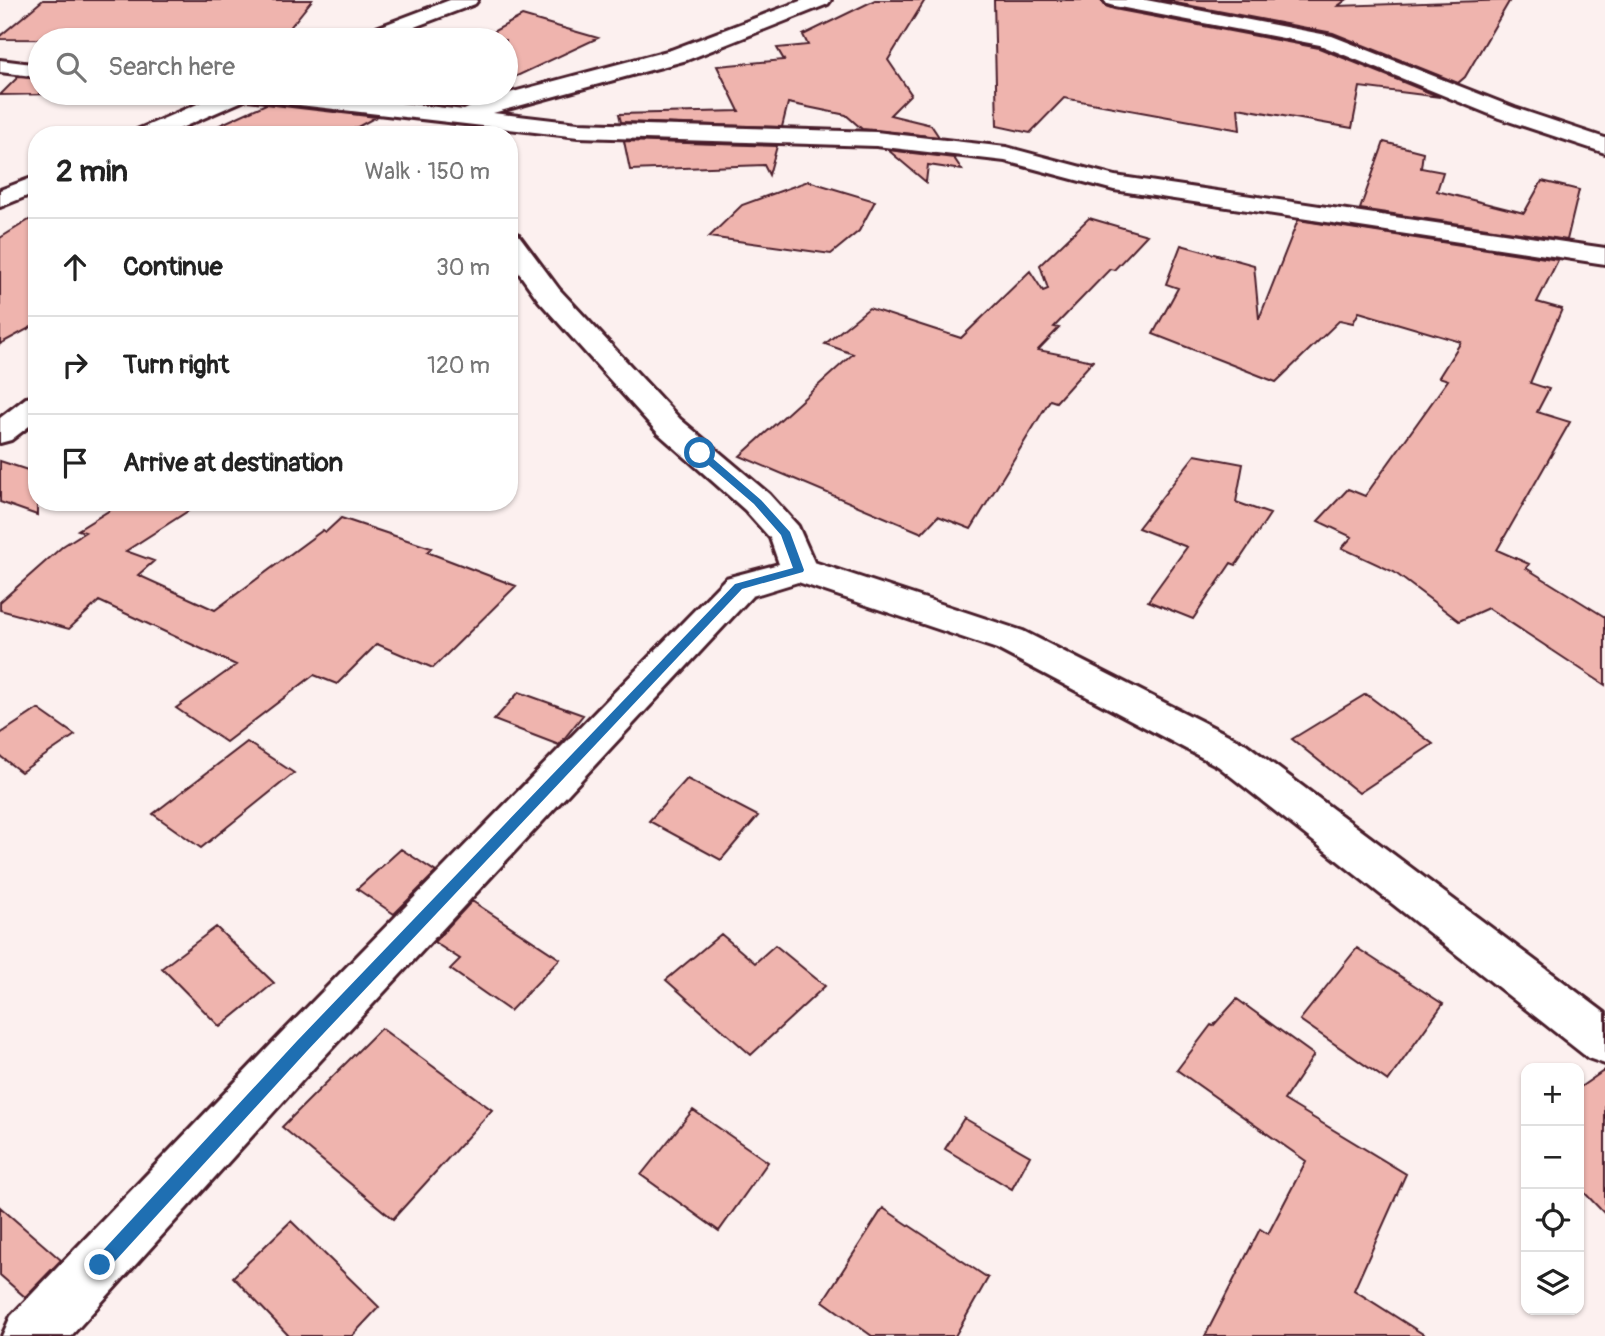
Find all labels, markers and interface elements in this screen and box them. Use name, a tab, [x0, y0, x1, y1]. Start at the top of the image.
search box	[28, 28, 518, 105]
icon: search	[52, 48, 90, 86]
text: Search here	[108, 51, 235, 83]
text: 2 min	[56, 153, 128, 190]
text: Walk · 150 m	[365, 157, 490, 186]
icon: ahead	[56, 248, 94, 286]
text: Continue	[123, 251, 223, 283]
text: 30 m	[436, 253, 490, 282]
icon: right	[56, 346, 94, 384]
text: Turn right	[123, 349, 229, 381]
text: 120 m	[427, 351, 490, 380]
route start	[684, 437, 715, 468]
icon: arrive	[56, 444, 94, 482]
text: Arrive at destination	[123, 447, 343, 479]
map controls	[1521, 1063, 1584, 1315]
button: +	[1521, 1063, 1584, 1126]
button: −	[1521, 1126, 1584, 1189]
button: locate	[1521, 1189, 1584, 1252]
route end	[84, 1249, 115, 1280]
button: layers	[1521, 1252, 1584, 1315]

